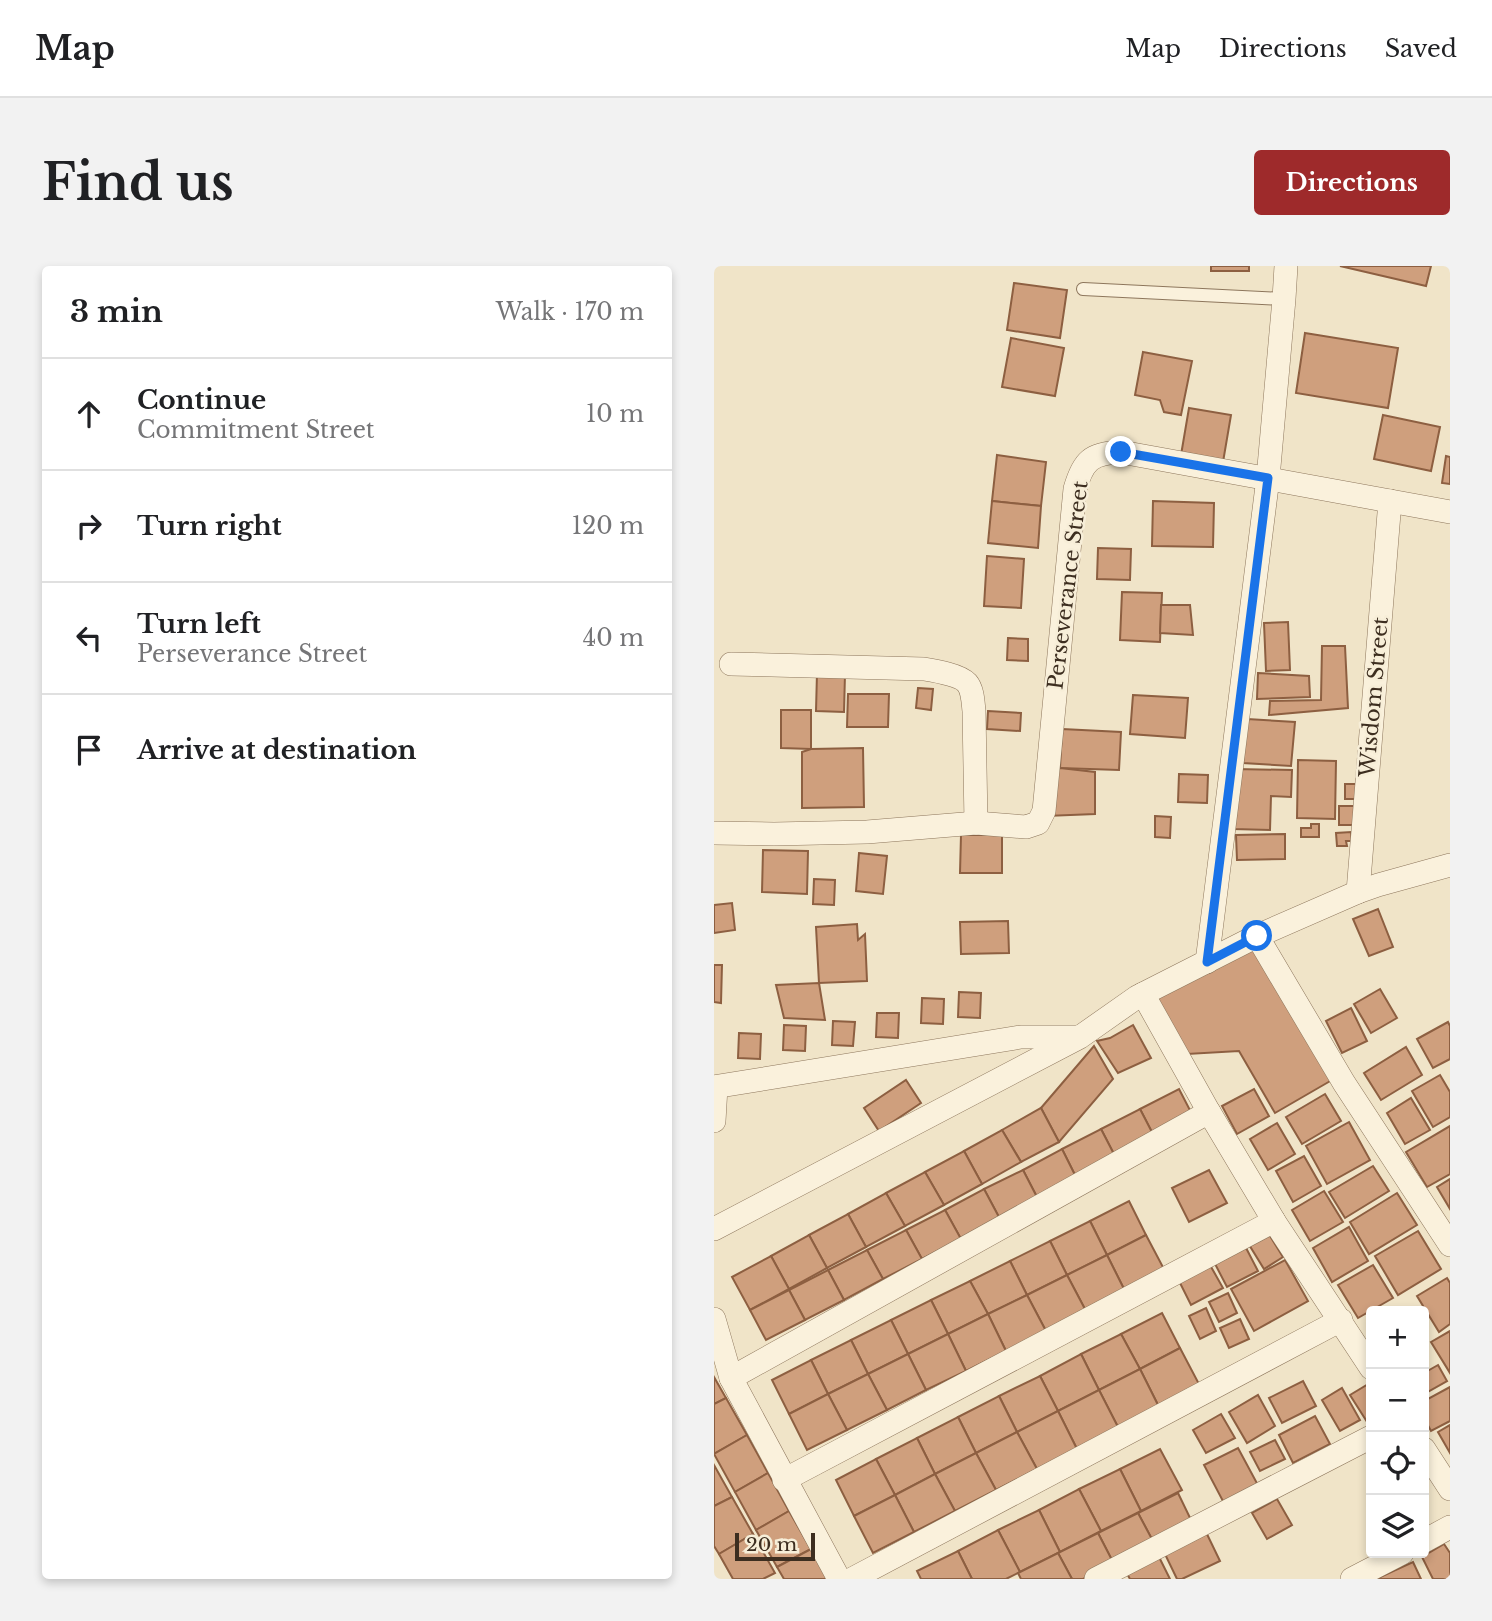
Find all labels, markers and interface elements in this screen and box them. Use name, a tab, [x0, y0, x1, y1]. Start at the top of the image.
text: Map	[35, 28, 115, 69]
text: Map	[1125, 34, 1181, 63]
text: Directions	[1219, 34, 1347, 63]
text: Saved	[1385, 34, 1457, 63]
button: Directions	[1254, 150, 1450, 215]
text: Find us	[42, 152, 234, 213]
text: 3 min	[70, 293, 163, 330]
text: Walk · 170 m	[496, 298, 644, 326]
text: Continue	[137, 384, 266, 416]
icon: ahead	[70, 395, 108, 433]
text: 10 m	[586, 400, 644, 428]
text: Commitment Street	[137, 416, 375, 444]
route end	[1105, 436, 1136, 467]
street label: Perseverance Street	[1042, 479, 1094, 691]
icon: right	[70, 507, 108, 545]
text: Turn right	[137, 510, 282, 542]
text: 120 m	[572, 512, 644, 540]
text: Turn left	[137, 608, 261, 640]
street label: Wisdom Street	[1354, 616, 1394, 779]
icon: left	[70, 619, 108, 657]
text: 40 m	[583, 624, 644, 652]
text: Perseverance Street	[137, 640, 367, 668]
icon: arrive	[70, 731, 108, 769]
text: Arrive at destination	[137, 734, 417, 766]
route start	[1241, 920, 1272, 951]
map controls	[1366, 1306, 1429, 1558]
button: +	[1366, 1306, 1429, 1369]
button: −	[1366, 1369, 1429, 1432]
button: locate	[1366, 1432, 1429, 1495]
button: layers	[1366, 1495, 1429, 1558]
scale bar	[735, 1530, 816, 1562]
text: 20 m	[746, 1533, 797, 1556]

